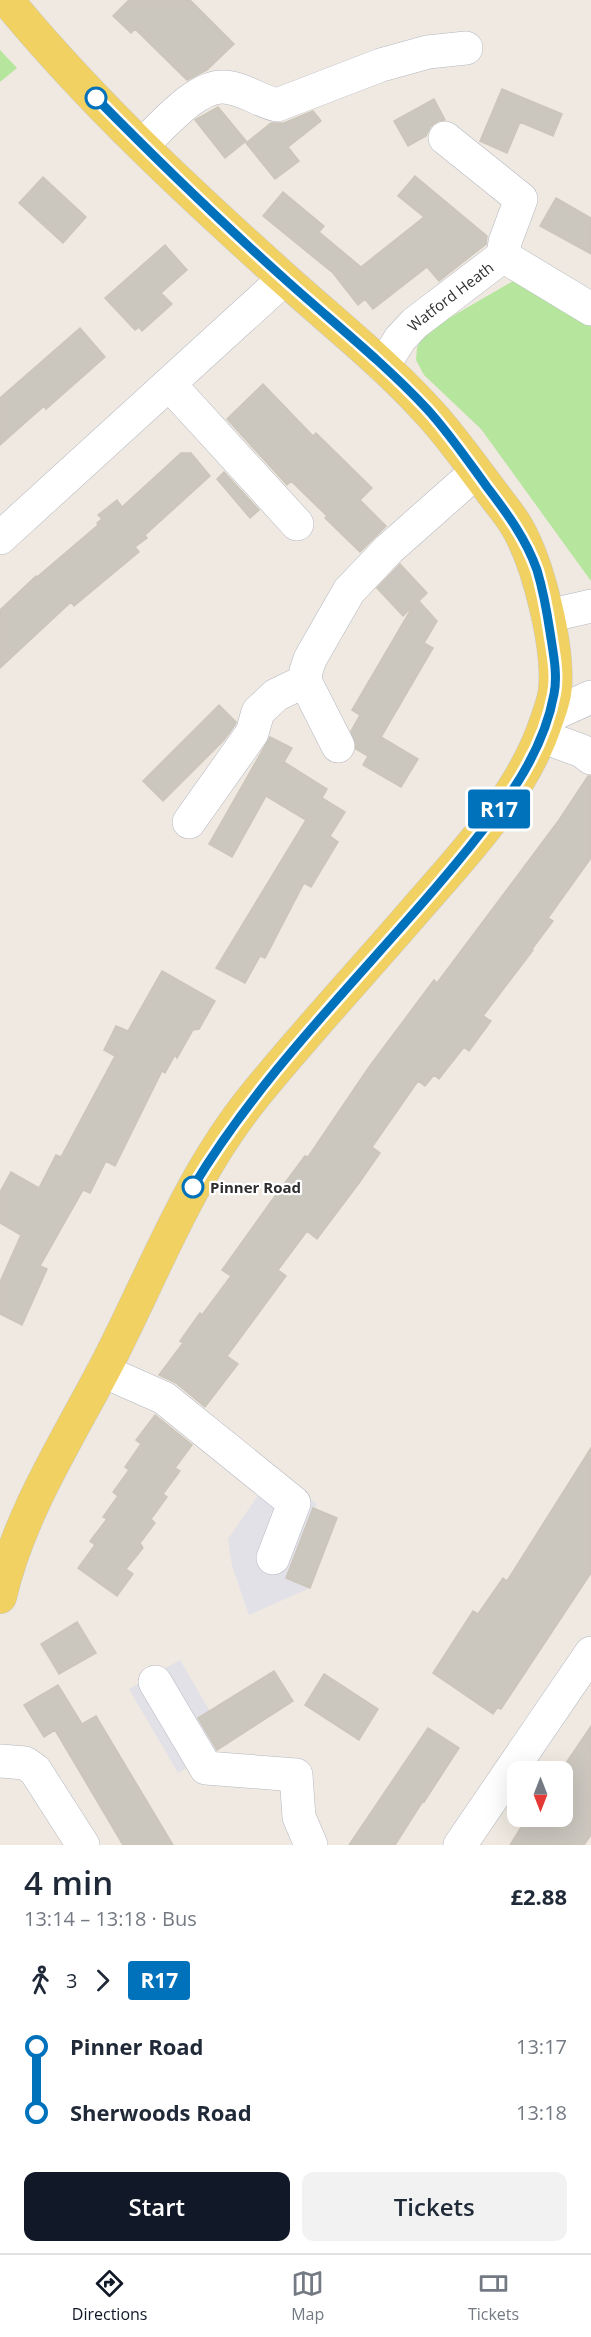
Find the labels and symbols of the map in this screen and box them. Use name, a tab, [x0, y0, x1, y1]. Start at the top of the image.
unlabelled marker	[85, 87, 107, 109]
street label: Watford Heath	[403, 257, 497, 335]
line badge: R17	[464, 790, 534, 828]
marker: Pinner Road	[182, 1176, 204, 1198]
place label: Pinner Road	[210, 1177, 301, 1197]
north arrow	[507, 1761, 573, 1827]

